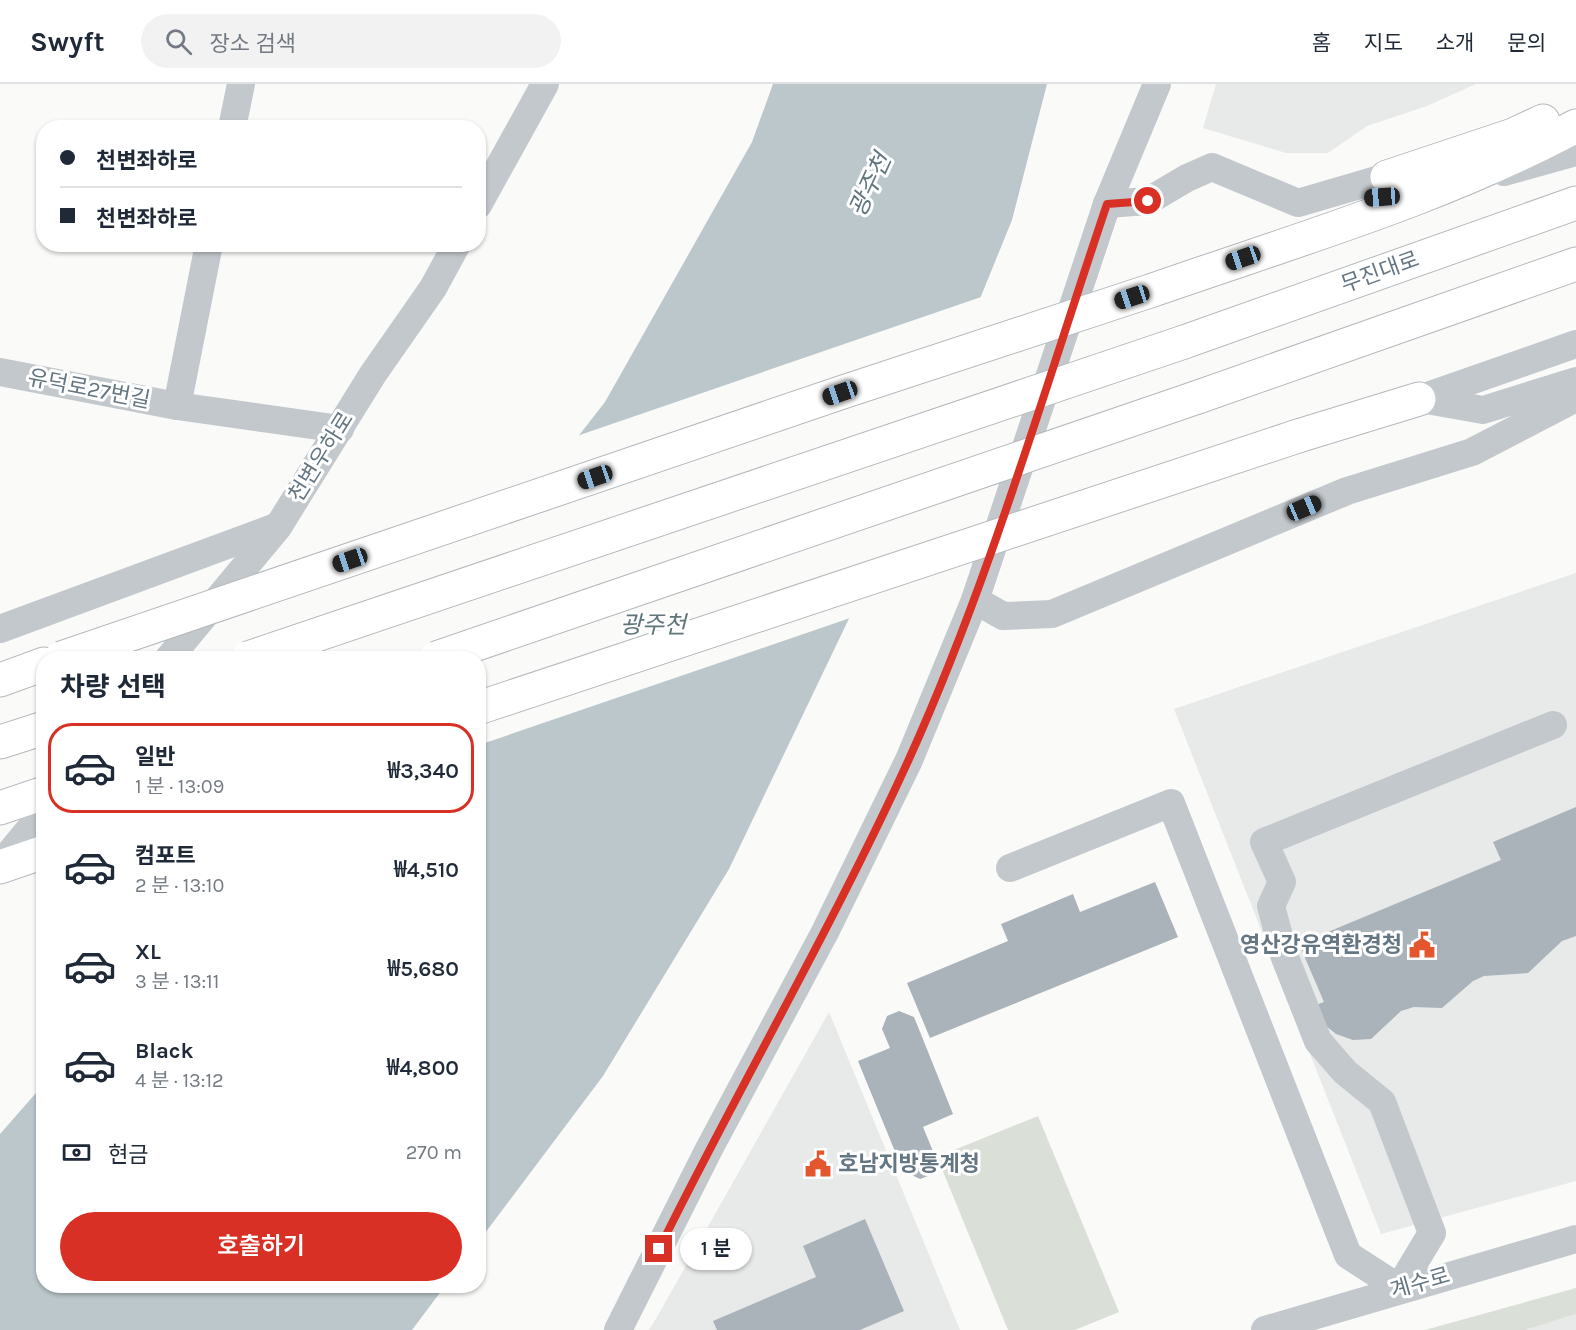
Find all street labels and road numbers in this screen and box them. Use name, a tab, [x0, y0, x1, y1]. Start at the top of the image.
street label: 무진대로	[1338, 246, 1422, 298]
street label: 유덕로27번길	[26, 364, 152, 414]
street label: 천변우하로	[283, 407, 359, 507]
street label: 계수로	[1387, 1262, 1453, 1304]

